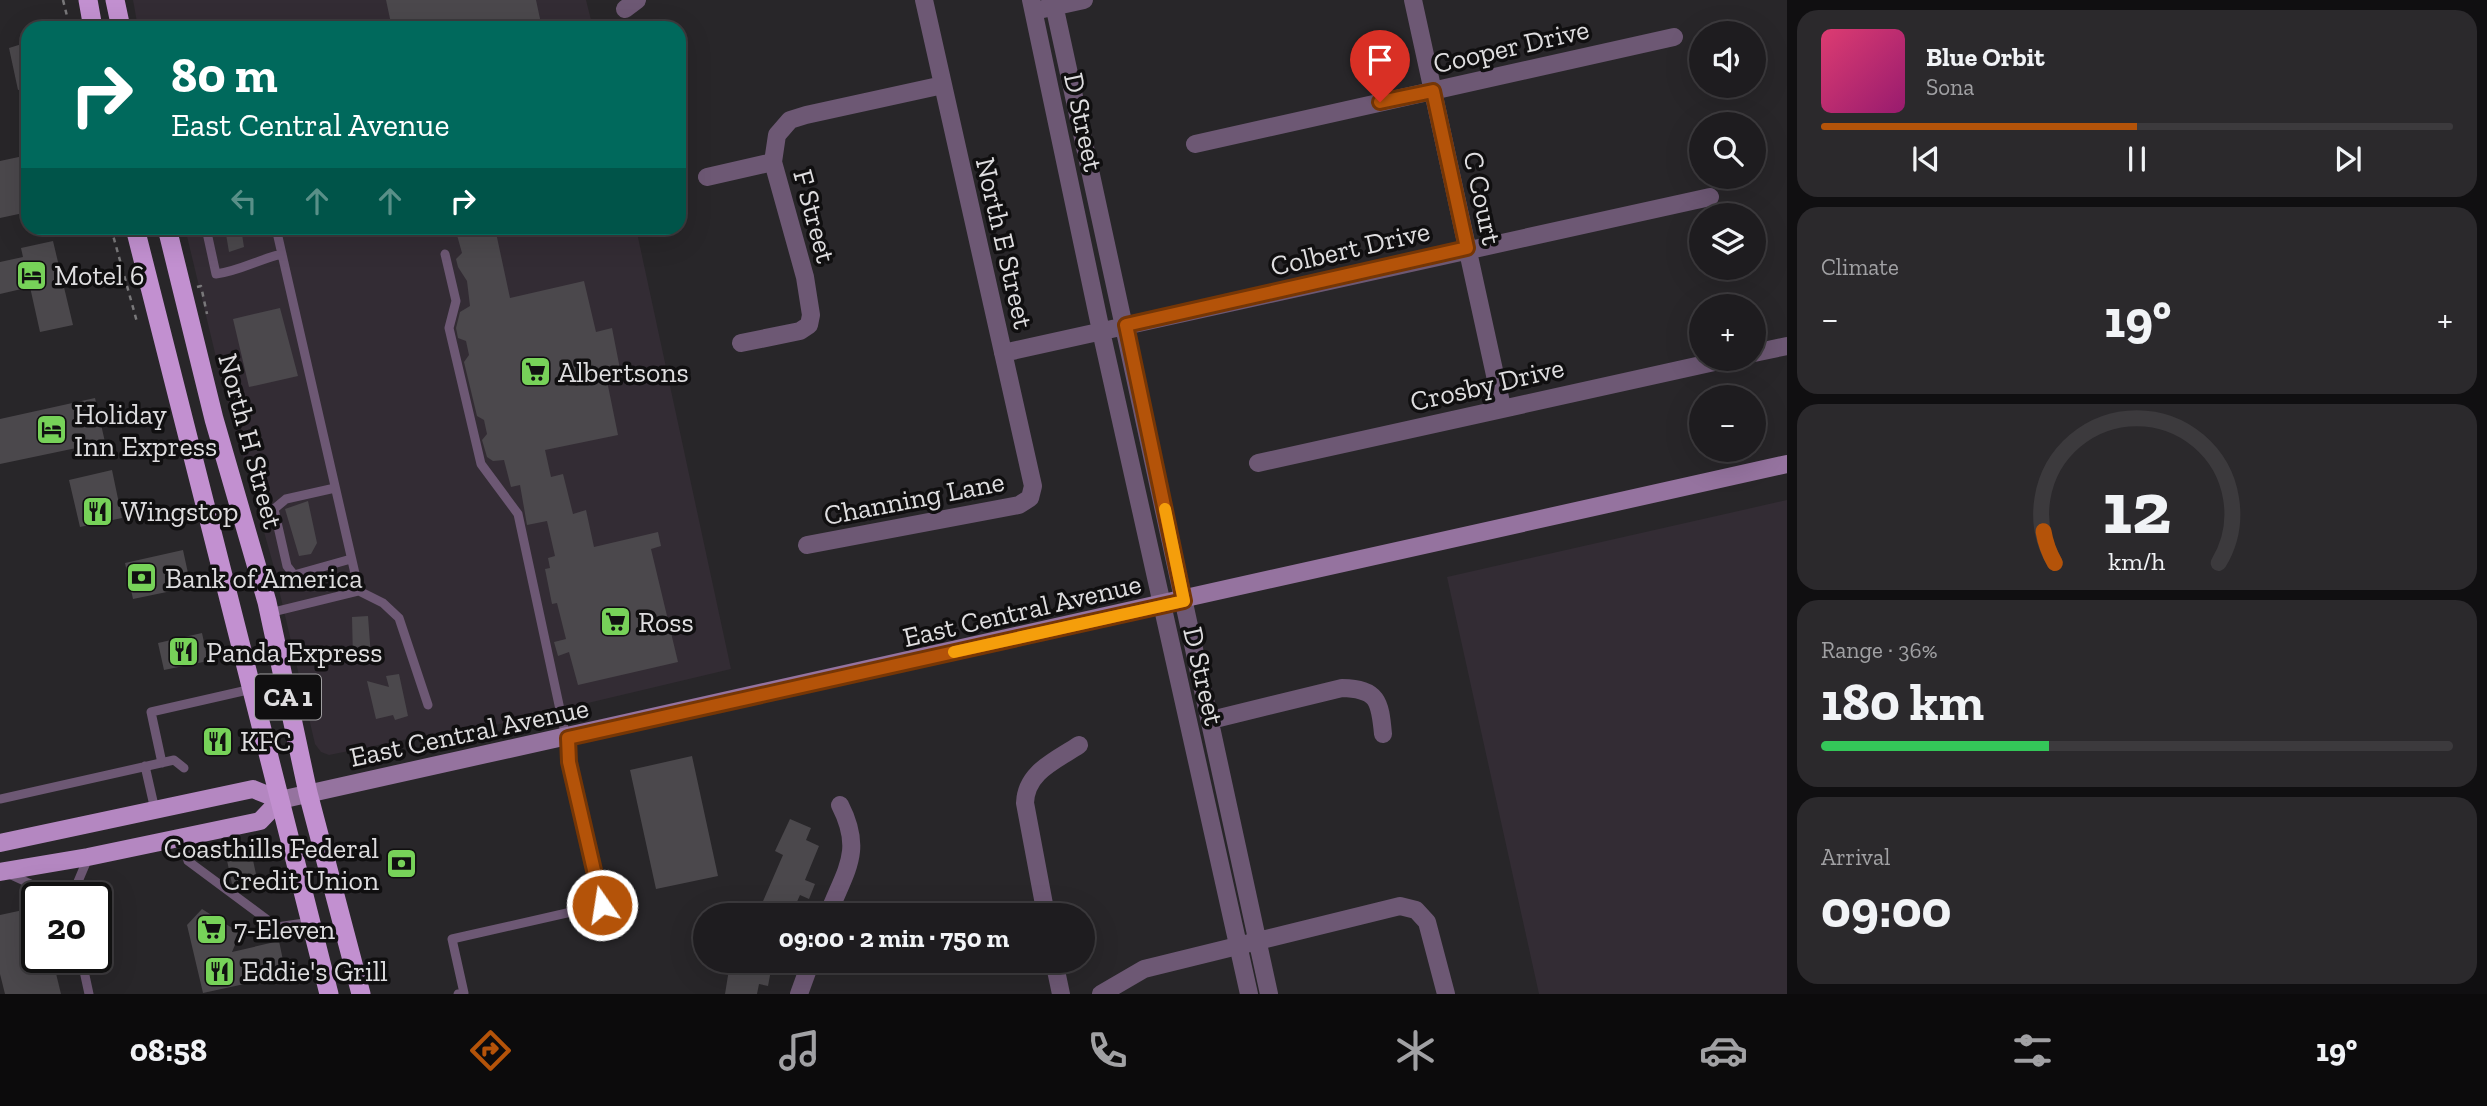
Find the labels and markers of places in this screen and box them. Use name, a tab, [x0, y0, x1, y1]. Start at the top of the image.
pin	[1350, 30, 1410, 102]
hotel icon: Motel 6	[14, 258, 48, 292]
place label: Motel 6	[54, 259, 145, 292]
supermarket icon: Albertsons	[518, 355, 552, 389]
place label: Albertsons	[558, 356, 689, 389]
place label: Holiday Inn Express	[74, 398, 217, 463]
hotel icon: Holiday Inn Express	[34, 413, 68, 447]
restaurant icon: Wingstop	[81, 494, 115, 528]
place label: Wingstop	[121, 495, 238, 528]
bank icon: Bank of America	[125, 561, 159, 595]
place label: Bank of America	[165, 562, 363, 595]
supermarket icon: Ross	[598, 605, 632, 639]
place label: Ross	[638, 606, 694, 639]
restaurant icon: Panda Express	[166, 635, 200, 669]
place label: Panda Express	[206, 636, 382, 669]
restaurant icon: KFC	[200, 724, 234, 758]
place label: KFC	[240, 725, 292, 758]
place label: Coasthills Federal Credit Union	[164, 832, 379, 897]
bank icon: Coasthills Federal Credit Union	[385, 847, 419, 881]
supermarket icon: 7-Eleven	[194, 912, 228, 946]
place label: 7-Eleven	[234, 913, 335, 946]
restaurant icon: Eddie's Grill	[202, 954, 236, 988]
place label: Eddie's Grill	[242, 955, 388, 988]

